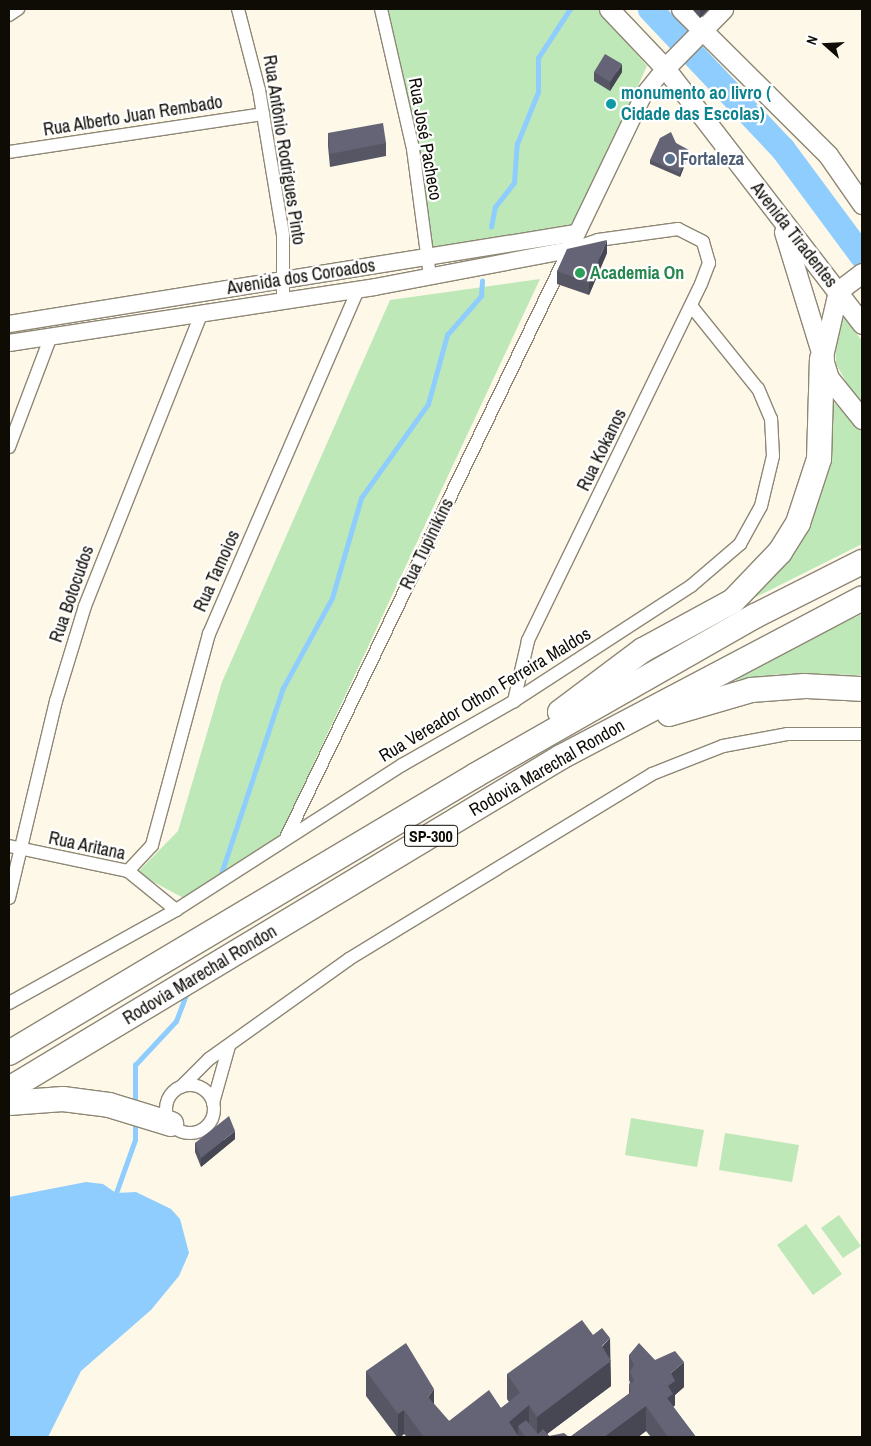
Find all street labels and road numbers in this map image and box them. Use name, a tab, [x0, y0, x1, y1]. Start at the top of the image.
street label: Rua Antônio Rodrigues Pinto	[258, 53, 310, 247]
street label: Rua José Pacheco	[404, 76, 446, 202]
street label: Rua Alberto Juan Rembado	[41, 91, 225, 141]
street label: Avenida Tiradentes	[746, 178, 842, 292]
street label: Avenida dos Coroados	[225, 255, 377, 299]
street label: Rua Kokanos	[573, 405, 631, 495]
street label: Rua Tupinikins	[396, 495, 458, 593]
street label: Rua Tamoios	[189, 527, 245, 615]
street label: Rua Botocudos	[45, 543, 99, 645]
street label: Rua Vereador Othon Ferreira Maldos	[375, 623, 595, 767]
street label: Rodovia Marechal Rondon	[466, 715, 628, 821]
road number: SP-300	[404, 822, 458, 849]
street label: Rua Aritana	[46, 827, 128, 865]
street label: Rodovia Marechal Rondon	[119, 921, 281, 1029]

